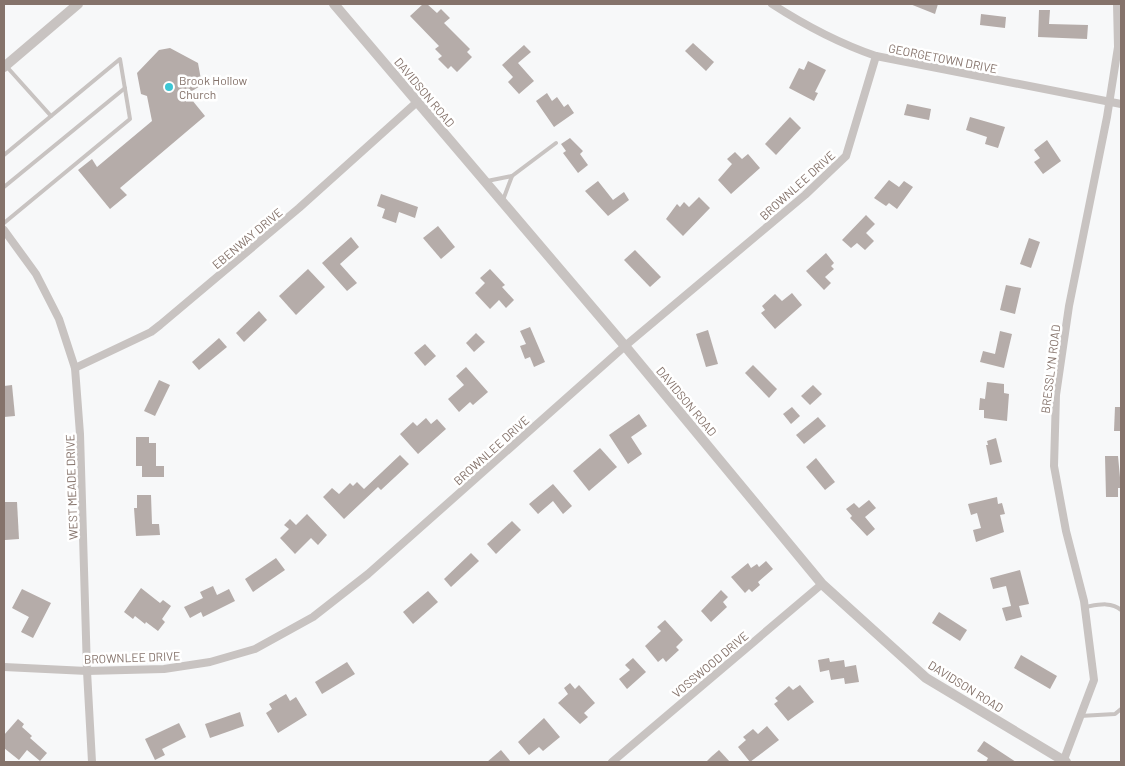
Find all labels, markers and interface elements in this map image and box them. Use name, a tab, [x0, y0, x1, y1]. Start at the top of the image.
street label: GEORGETOWN DRIVE	[887, 41, 999, 75]
street label: DAVIDSON ROAD	[392, 55, 458, 129]
place label: Brook Hollow Church	[179, 73, 248, 101]
marker: Brook Hollow Church	[163, 81, 175, 93]
street label: BROWNLEE DRIVE	[756, 148, 838, 222]
street label: EBENWAY DRIVE	[209, 205, 285, 271]
street label: BRESSLYN ROAD	[1038, 324, 1062, 414]
street label: DAVIDSON ROAD	[654, 364, 720, 438]
street label: BROWNLEE DRIVE	[450, 413, 532, 487]
street label: WEST MEADE DRIVE	[62, 434, 80, 540]
street label: VOSSWOOD DRIVE	[669, 628, 751, 700]
street label: BROWNLEE DRIVE	[84, 648, 180, 666]
street label: DAVIDSON ROAD	[926, 657, 1006, 715]

